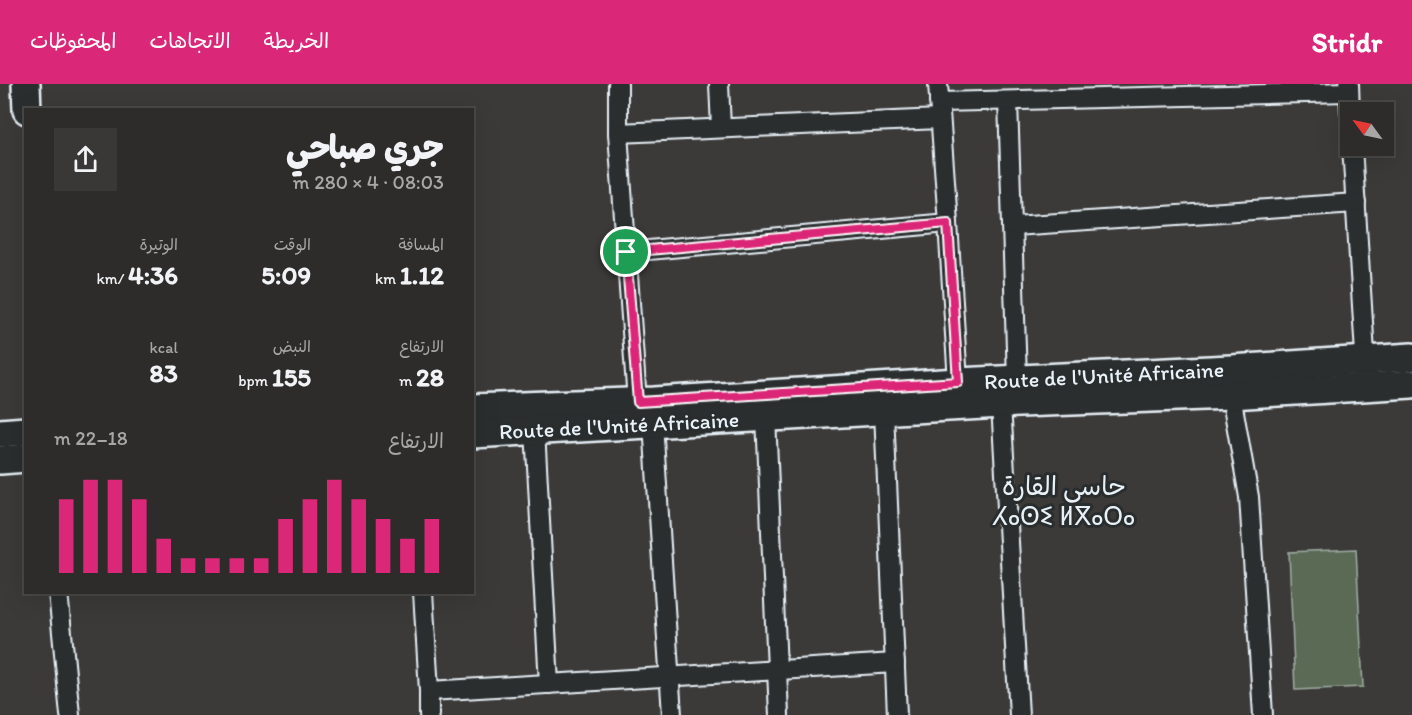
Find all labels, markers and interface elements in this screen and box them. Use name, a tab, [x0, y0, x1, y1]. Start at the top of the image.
text: Stridr	[1312, 25, 1382, 59]
text: المحفوظات	[30, 28, 116, 53]
text: الاتجاهات	[149, 28, 231, 53]
text: الخريطة	[264, 28, 329, 53]
north arrow	[1340, 102, 1394, 156]
map controls	[1340, 102, 1394, 156]
button: share	[54, 128, 117, 191]
text: جري صباحي	[286, 128, 444, 167]
text: 08:03 · 4 × 280 m	[293, 170, 444, 194]
pin	[600, 226, 651, 277]
text: الوتيرة	[139, 235, 178, 254]
text: الوقت	[274, 235, 311, 254]
text: المسافة	[398, 235, 444, 254]
icon: arrive	[609, 235, 642, 268]
text: 4:36	[128, 259, 178, 291]
text: 5:09	[261, 259, 311, 291]
text: 1.12	[400, 259, 444, 291]
text: /km	[97, 269, 128, 288]
text: km	[375, 269, 400, 288]
text: النبض	[273, 337, 311, 356]
text: الارتفاع	[399, 337, 444, 356]
text: kcal	[150, 338, 178, 357]
street label: Route de l'Unité Africaine	[983, 356, 1225, 395]
text: 83	[150, 357, 178, 389]
text: 155	[272, 361, 311, 393]
text: 28	[416, 361, 444, 393]
text: bpm	[238, 371, 272, 390]
text: m	[399, 371, 416, 390]
street label: Route de l'Unité Africaine	[498, 406, 740, 445]
text: 18–22 m	[54, 426, 128, 450]
text: الارتفاع	[388, 429, 444, 453]
district label: حاسي القارة ⵃⴰⵙⵉ ⵍⴳⴰⵔⴰ	[993, 470, 1135, 532]

